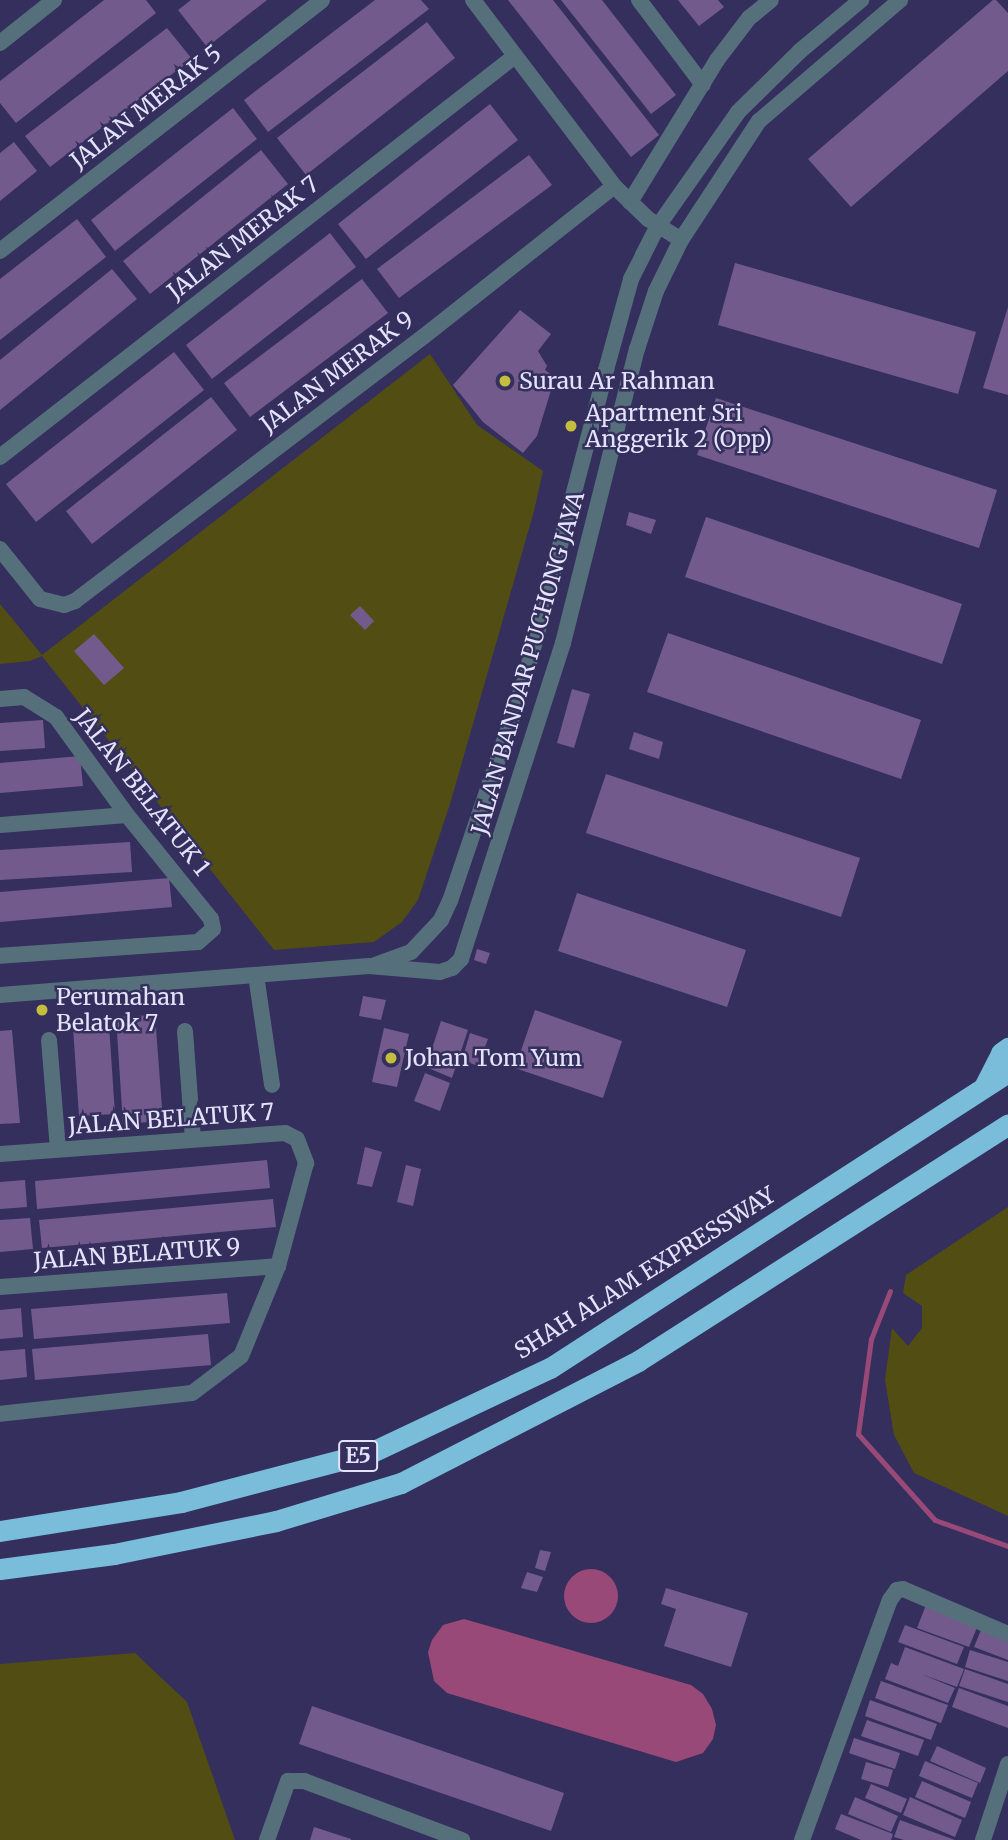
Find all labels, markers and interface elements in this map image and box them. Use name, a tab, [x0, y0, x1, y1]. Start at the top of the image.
street label: JALAN MERAK 5	[65, 39, 227, 175]
street label: JALAN MERAK 7	[162, 171, 324, 305]
street label: JALAN MERAK 9	[255, 305, 419, 439]
place label: Surau Ar Rahman	[519, 367, 715, 395]
marker: Surau Ar Rahman	[497, 373, 513, 389]
place label: Apartment Sri Anggerik 2 (Opp)	[585, 399, 772, 453]
marker: Apartment Sri Anggerik 2 (Opp)	[563, 418, 579, 434]
street label: JALAN BANDAR PUCHONG JAYA	[466, 488, 590, 838]
street label: JALAN BELATUK 1	[68, 703, 216, 881]
place label: Perumahan Belatok 7	[56, 983, 185, 1037]
marker: Perumahan Belatok 7	[34, 1002, 50, 1018]
place label: Johan Tom Yum	[405, 1044, 582, 1072]
marker: Johan Tom Yum	[383, 1050, 399, 1066]
street label: JALAN BELATUK 7	[67, 1098, 275, 1140]
street label: SHAH ALAM EXPRESSWAY	[509, 1181, 781, 1365]
street label: JALAN BELATUK 9	[33, 1233, 241, 1275]
road number: E5	[337, 1438, 379, 1474]

